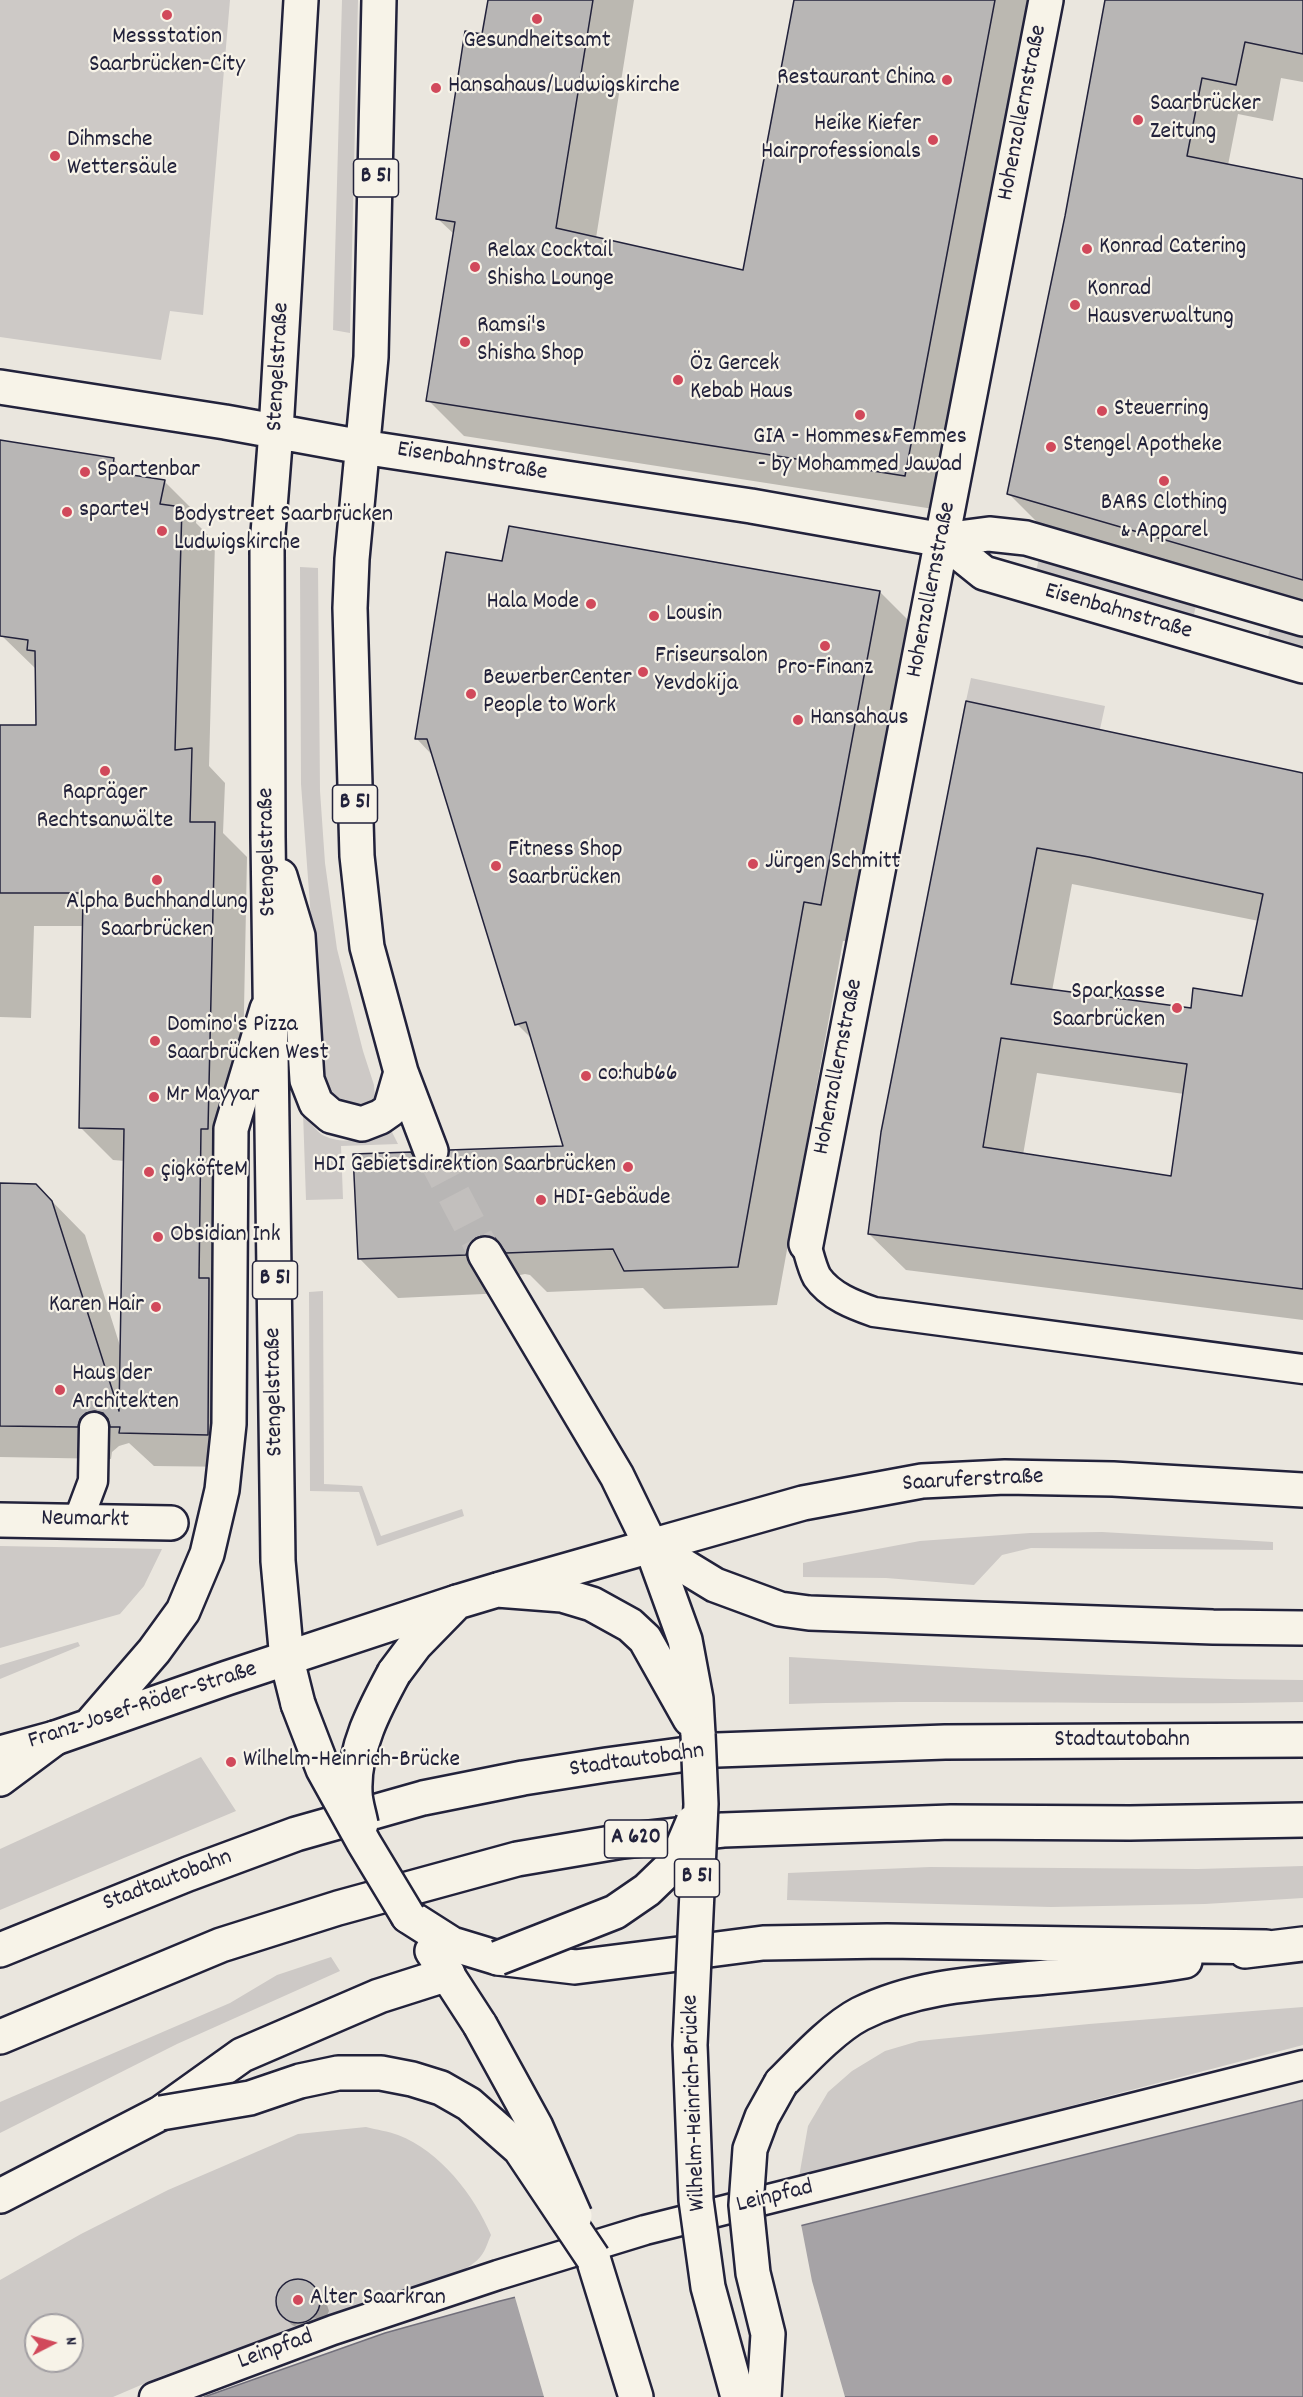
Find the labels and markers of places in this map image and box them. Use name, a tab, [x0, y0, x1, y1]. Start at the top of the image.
marker: Messstation Saarbrücken-City	[160, 8, 174, 22]
marker: Gesundheitsamt	[530, 12, 544, 26]
place label: Messstation Saarbrücken-City	[89, 25, 245, 81]
place label: Gesundheitsamt	[464, 29, 610, 57]
place label: Restaurant China	[777, 66, 935, 94]
marker: Restaurant China	[940, 73, 954, 87]
place label: Hansahaus/Ludwigskirche	[448, 74, 680, 102]
marker: Hansahaus/Ludwigskirche	[429, 81, 443, 95]
place label: Saarbrücker Zeitung	[1150, 92, 1261, 148]
place label: Heike Kiefer Hairprofessionals	[761, 112, 921, 168]
marker: Saarbrücker Zeitung	[1131, 113, 1145, 127]
place label: Dihmsche Wettersäule	[67, 128, 177, 184]
marker: Heike Kiefer Hairprofessionals	[926, 133, 940, 147]
marker: Dihmsche Wettersäule	[48, 149, 62, 163]
place label: Konrad Catering	[1099, 235, 1246, 263]
place label: Relax Cocktail Shisha Lounge	[487, 239, 614, 295]
marker: Konrad Catering	[1080, 242, 1094, 256]
marker: Relax Cocktail Shisha Lounge	[468, 260, 482, 274]
place label: Konrad Hausverwaltung	[1087, 277, 1234, 333]
marker: Konrad Hausverwaltung	[1068, 298, 1082, 312]
place label: Ramsi's Shisha Shop	[477, 314, 584, 370]
marker: Ramsi's Shisha Shop	[458, 335, 472, 349]
place label: Öz Gercek Kebab Haus	[690, 352, 793, 408]
marker: Öz Gercek Kebab Haus	[671, 373, 685, 387]
place label: Steuerring	[1114, 397, 1209, 425]
marker: Steuerring	[1095, 404, 1109, 418]
marker: GIA - Hommes&Femmes - by Mohammed Jawad	[853, 408, 867, 422]
place label: GIA - Hommes&Femmes - by Mohammed Jawad	[753, 425, 967, 481]
place label: Stengel Apotheke	[1063, 433, 1222, 461]
marker: Stengel Apotheke	[1044, 440, 1058, 454]
place label: Spartenbar	[97, 458, 200, 486]
marker: Spartenbar	[78, 465, 92, 479]
marker: BARS Clothing & Apparel	[1157, 474, 1171, 488]
place label: BARS Clothing & Apparel	[1101, 491, 1227, 547]
place label: sparte4	[79, 498, 150, 526]
place label: Bodystreet Saarbrücken Ludwigskirche	[174, 503, 393, 559]
marker: sparte4	[60, 505, 74, 519]
marker: Bodystreet Saarbrücken Ludwigskirche	[155, 524, 169, 538]
place label: Hala Mode	[486, 590, 579, 618]
marker: Hala Mode	[584, 597, 598, 611]
place label: Lousin	[666, 602, 722, 630]
marker: Lousin	[647, 609, 661, 623]
marker: Pro-Finanz	[818, 639, 832, 653]
place label: Friseursalon Yevdokija	[655, 644, 768, 700]
place label: Pro-Finanz	[777, 656, 873, 684]
marker: Friseursalon Yevdokija	[636, 665, 650, 679]
place label: BewerberCenter People to Work	[483, 666, 632, 722]
marker: BewerberCenter People to Work	[464, 687, 478, 701]
place label: Hansahaus	[810, 706, 909, 734]
marker: Hansahaus	[791, 713, 805, 727]
marker: Rapräger Rechtsanwälte	[98, 764, 112, 778]
place label: Rapräger Rechtsanwälte	[37, 781, 173, 837]
place label: Fitness Shop Saarbrücken	[508, 838, 623, 894]
place label: Jürgen Schmitt	[765, 850, 900, 878]
marker: Jürgen Schmitt	[746, 857, 760, 871]
marker: Fitness Shop Saarbrücken	[489, 859, 503, 873]
marker: Alpha Buchhandlung Saarbrücken	[150, 873, 164, 887]
place label: Alpha Buchhandlung Saarbrücken	[66, 890, 248, 946]
place label: Sparkasse Saarbrücken	[1052, 980, 1165, 1036]
marker: Sparkasse Saarbrücken	[1170, 1001, 1184, 1015]
place label: Domino's Pizza Saarbrücken West	[167, 1013, 329, 1069]
marker: Domino's Pizza Saarbrücken West	[148, 1034, 162, 1048]
place label: co:hub66	[598, 1062, 678, 1090]
marker: co:hub66	[579, 1069, 593, 1083]
place label: Mr Mayyar	[166, 1083, 259, 1111]
marker: Mr Mayyar	[147, 1090, 161, 1104]
place label: HDI Gebietsdirektion Saarbrücken	[313, 1153, 616, 1181]
place label: çigköfteM	[161, 1158, 248, 1186]
marker: HDI Gebietsdirektion Saarbrücken	[621, 1160, 635, 1174]
marker: çigköfteM	[142, 1165, 156, 1179]
place label: HDI-Gebäude	[553, 1186, 671, 1214]
marker: HDI-Gebäude	[534, 1193, 548, 1207]
place label: Obsidian Ink	[170, 1223, 281, 1251]
marker: Obsidian Ink	[151, 1230, 165, 1244]
place label: Karen Hair	[49, 1293, 144, 1321]
marker: Karen Hair	[149, 1300, 163, 1314]
place label: Haus der Architekten	[72, 1362, 179, 1418]
marker: Haus der Architekten	[53, 1383, 67, 1397]
place label: Wilhelm-Heinrich-Brücke	[243, 1748, 460, 1776]
marker: Wilhelm-Heinrich-Brücke	[224, 1755, 238, 1769]
place label: Alter Saarkran	[310, 2286, 446, 2314]
marker: Alter Saarkran	[291, 2293, 305, 2307]

